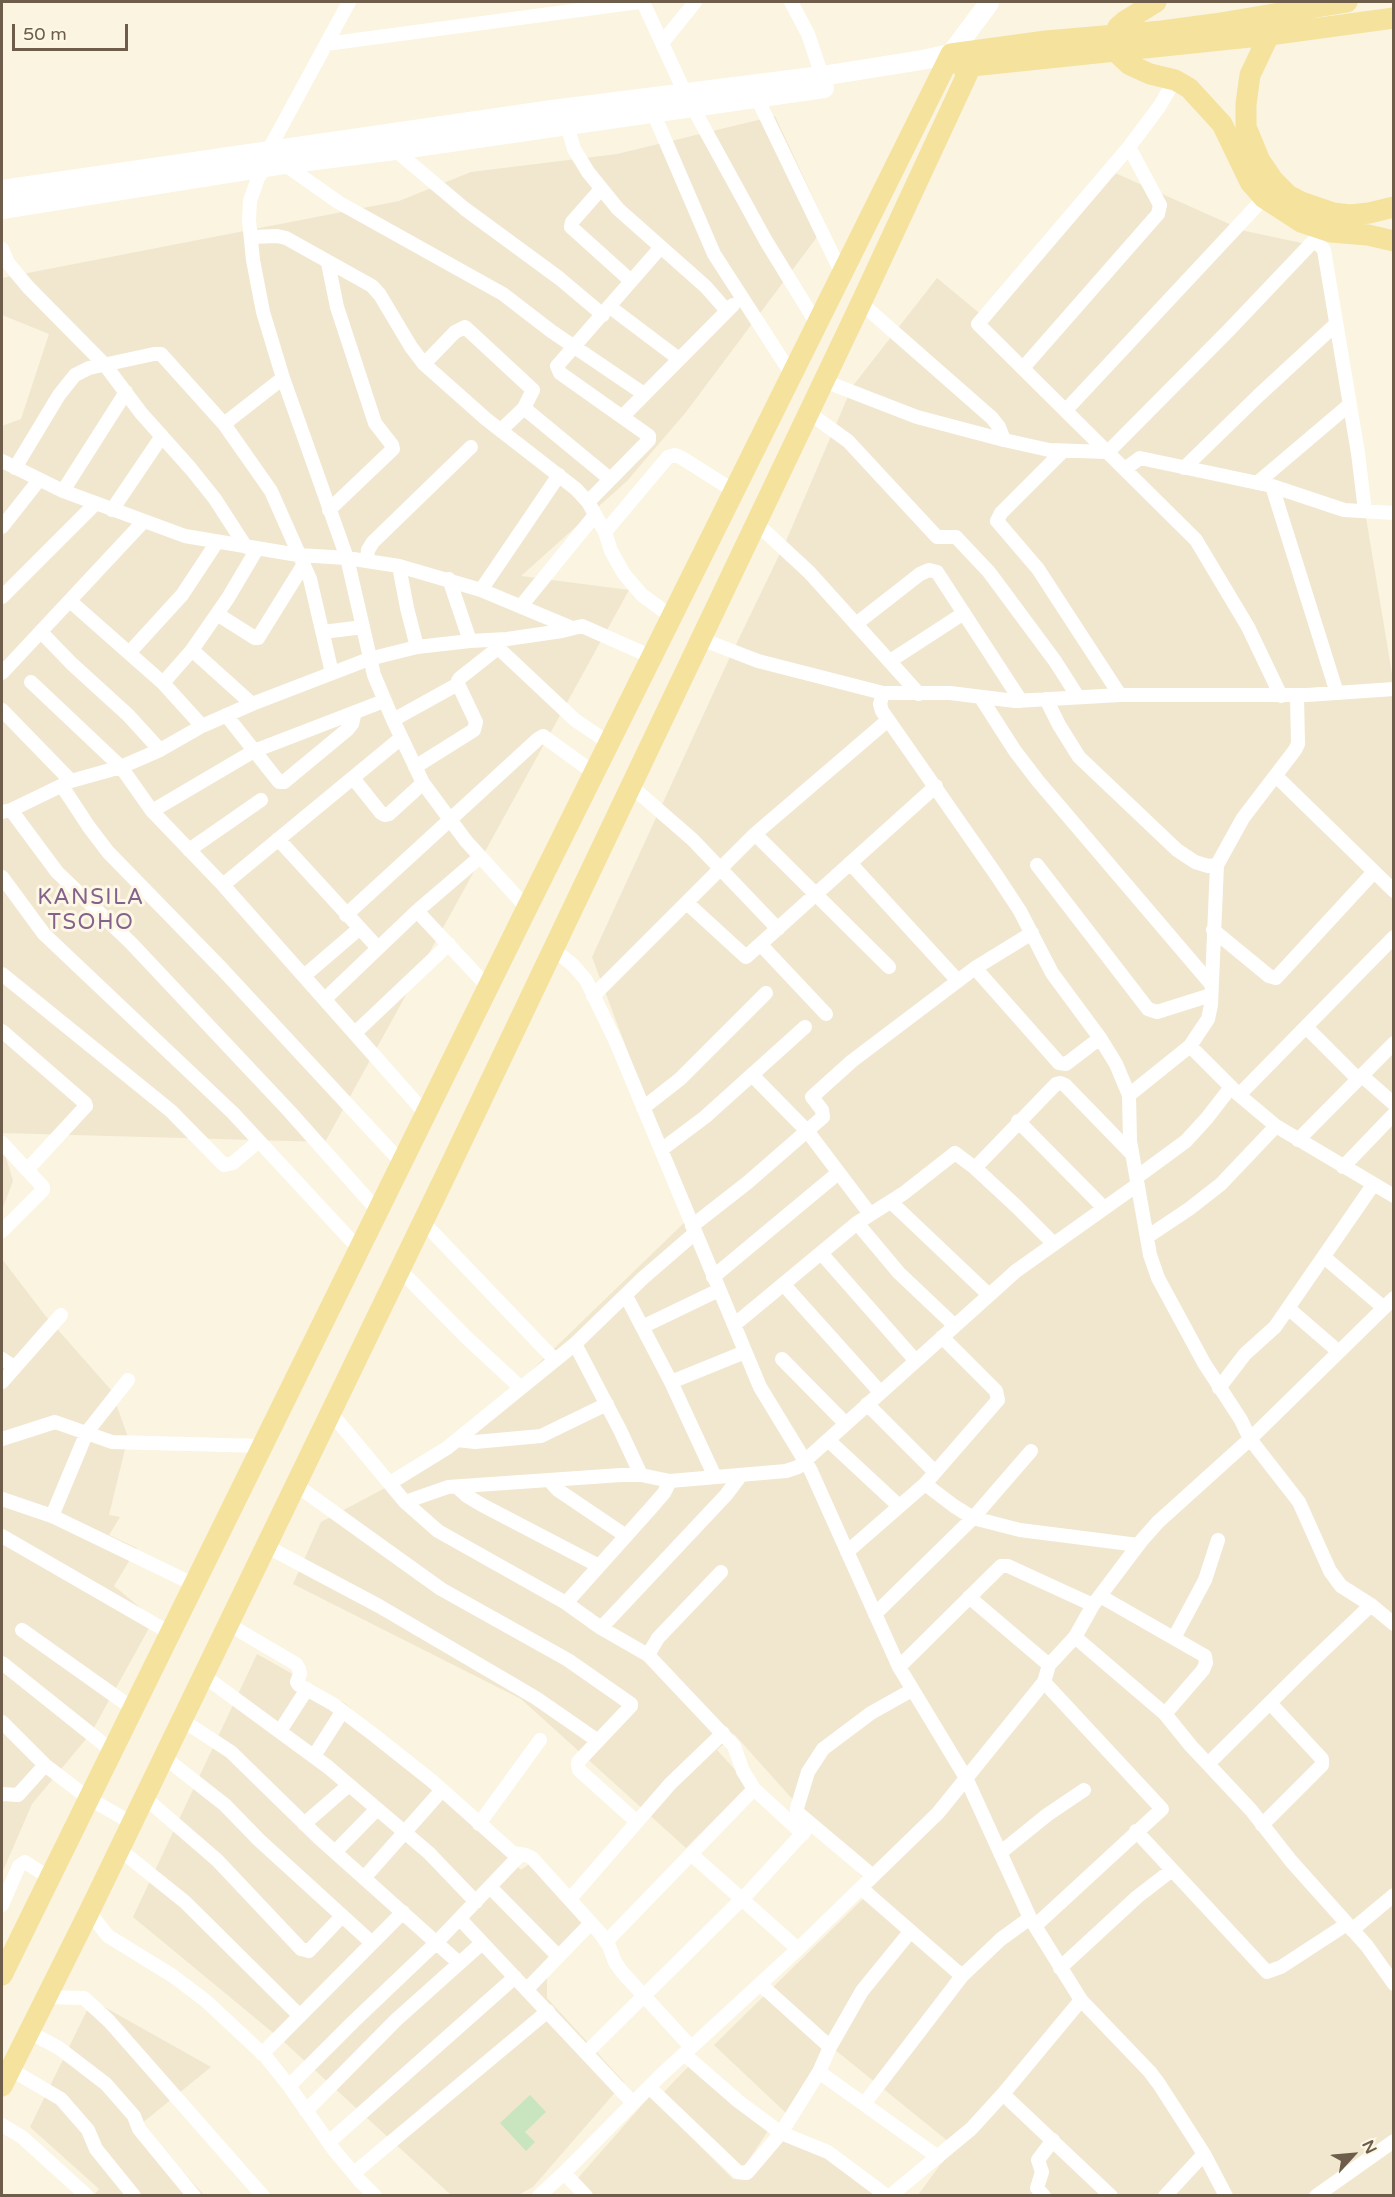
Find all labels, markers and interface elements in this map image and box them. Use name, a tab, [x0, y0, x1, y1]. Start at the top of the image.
scale bar	[15, 12, 130, 50]
text: 50 m	[23, 23, 67, 45]
district label: KANSILA TSOHO	[37, 885, 145, 936]
north arrow	[1323, 2125, 1383, 2185]
text: N	[1357, 2137, 1381, 2157]

